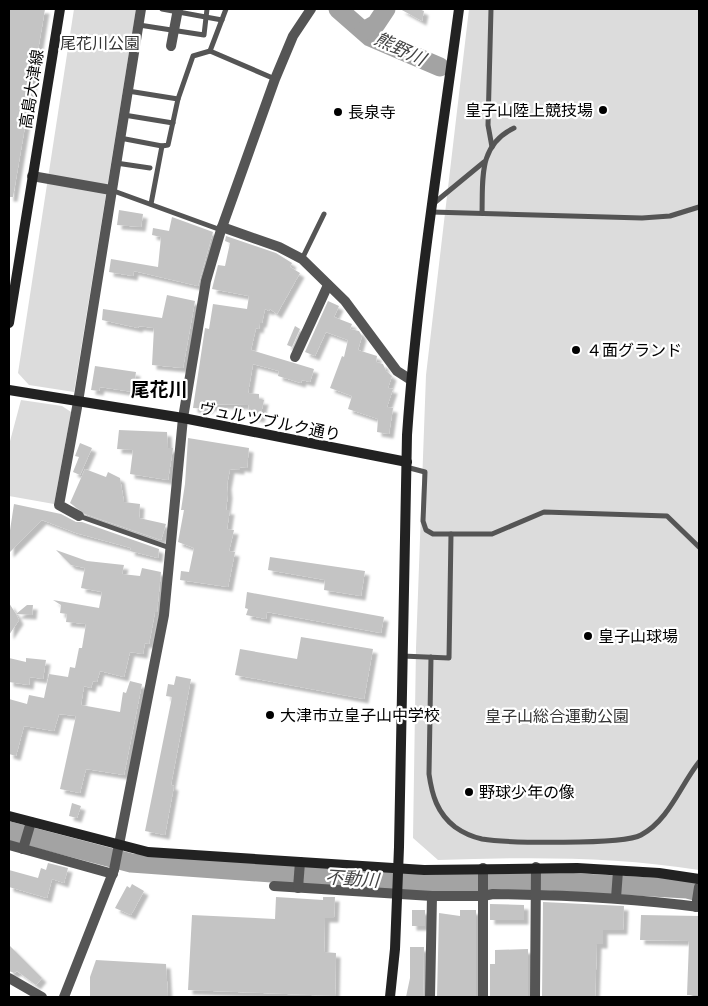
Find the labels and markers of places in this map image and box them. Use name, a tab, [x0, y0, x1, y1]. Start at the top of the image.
place label: 皇子山陸上競技場	[465, 100, 593, 119]
place label: 長泉寺	[348, 102, 396, 121]
marker: 皇子山陸上競技場	[597, 104, 609, 116]
marker: 長泉寺	[332, 106, 344, 118]
place label: ４面グランド	[586, 340, 682, 359]
marker: ４面グランド	[570, 344, 582, 356]
place label: 皇子山球場	[598, 626, 678, 645]
marker: 皇子山球場	[582, 630, 594, 642]
place label: 大津市立皇子山中学校	[280, 705, 440, 724]
marker: 大津市立皇子山中学校	[264, 709, 276, 721]
place label: 野球少年の像	[479, 782, 575, 801]
marker: 野球少年の像	[463, 786, 475, 798]

